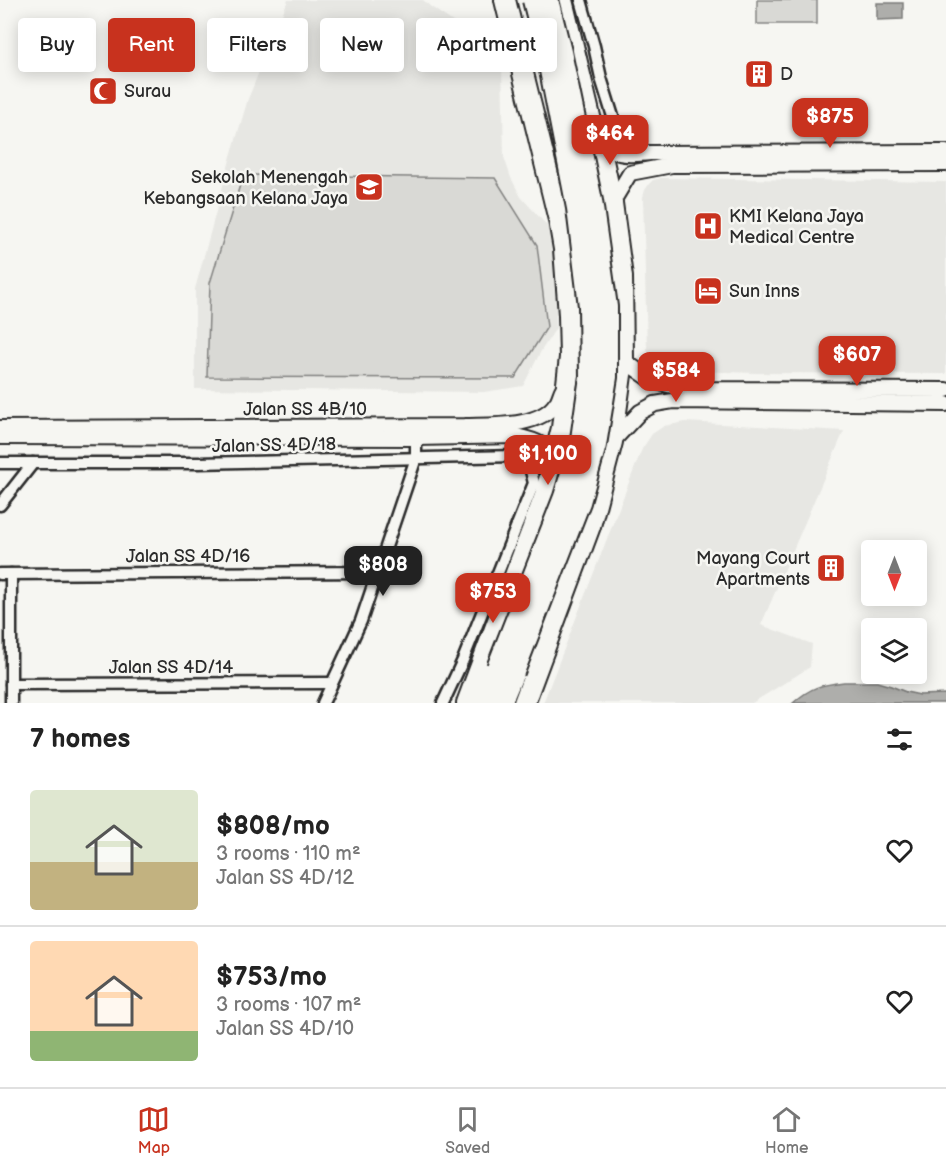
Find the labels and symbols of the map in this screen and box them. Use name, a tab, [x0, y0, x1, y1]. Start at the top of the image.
building icon: D	[743, 58, 775, 90]
place label: D	[780, 64, 793, 85]
mosque icon: Surau	[87, 75, 119, 107]
place label: Surau	[124, 81, 171, 102]
pin: $875	[794, 98, 866, 149]
pin: $464	[574, 115, 646, 166]
place label: Sekolah Menengah Kebangsaan Kelana Jaya	[143, 167, 348, 209]
school or university icon: Sekolah Menengah Kebangsaan Kelana Jaya	[353, 171, 385, 203]
place label: KMI Kelana Jaya Medical Centre	[729, 206, 864, 248]
hospital icon: KMI Kelana Jaya Medical Centre	[692, 210, 724, 242]
hotel icon: Sun Inns	[692, 275, 724, 307]
place label: Sun Inns	[729, 281, 800, 302]
pin: $607	[821, 336, 893, 387]
pin: $584	[640, 352, 712, 403]
street label: Jalan SS 4B/10	[243, 399, 367, 420]
street label: Jalan SS 4D/18	[212, 434, 336, 457]
pin: $1,100	[499, 435, 597, 486]
north arrow	[861, 540, 927, 606]
street label: Jalan SS 4D/16	[126, 546, 250, 567]
pin: $808	[347, 546, 419, 597]
place label: Mayang Court Apartments	[696, 548, 810, 590]
building icon: Mayang Court Apartments	[815, 552, 847, 584]
pin: $753	[457, 573, 529, 624]
street label: Jalan SS 4D/14	[109, 657, 233, 678]

